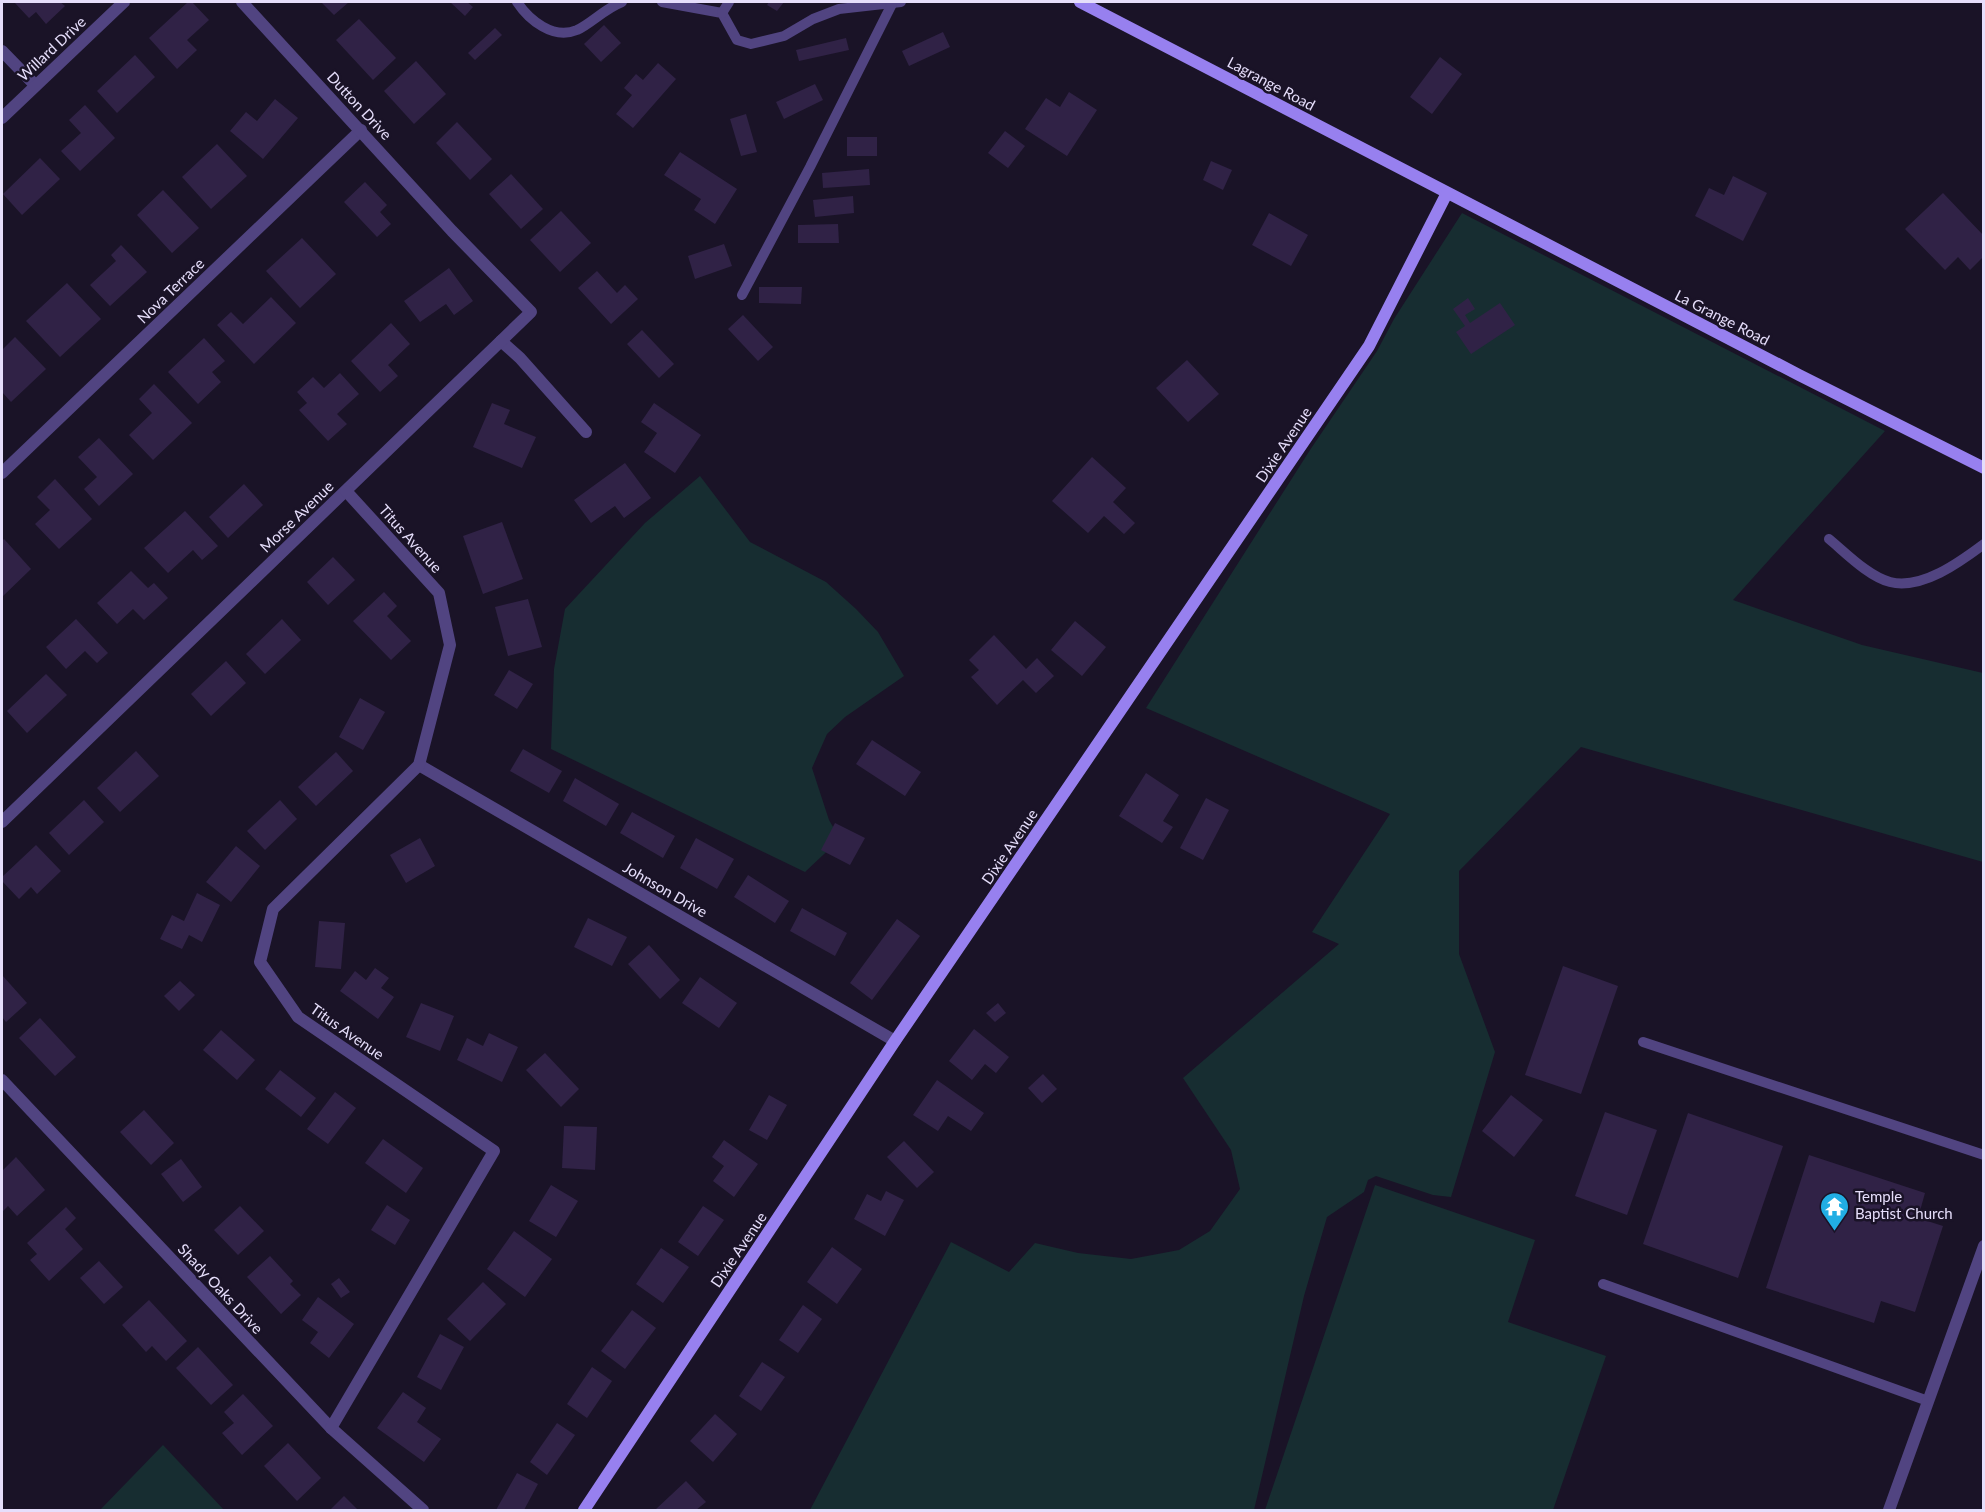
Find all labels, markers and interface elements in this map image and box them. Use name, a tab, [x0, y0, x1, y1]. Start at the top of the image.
street label: Willard Drive	[13, 12, 89, 84]
street label: Lagrange Road	[1224, 52, 1318, 114]
street label: Dutton Drive	[324, 68, 396, 143]
street label: Nova Terrace	[133, 254, 208, 327]
street label: La Grange Road	[1672, 286, 1773, 349]
street label: Dixie Avenue	[1251, 403, 1315, 485]
street label: Morse Avenue	[256, 477, 337, 556]
street label: Titus Avenue	[375, 500, 446, 576]
street label: Dixie Avenue	[977, 805, 1041, 887]
street label: Johnson Drive	[620, 858, 711, 921]
street label: Titus Avenue	[307, 999, 388, 1063]
place label: Temple Baptist Church	[1855, 1187, 1953, 1222]
temple icon: Temple Baptist Church	[1818, 1190, 1850, 1232]
street label: Dixie Avenue	[706, 1208, 770, 1290]
street label: Shady Oaks Drive	[174, 1240, 267, 1337]

